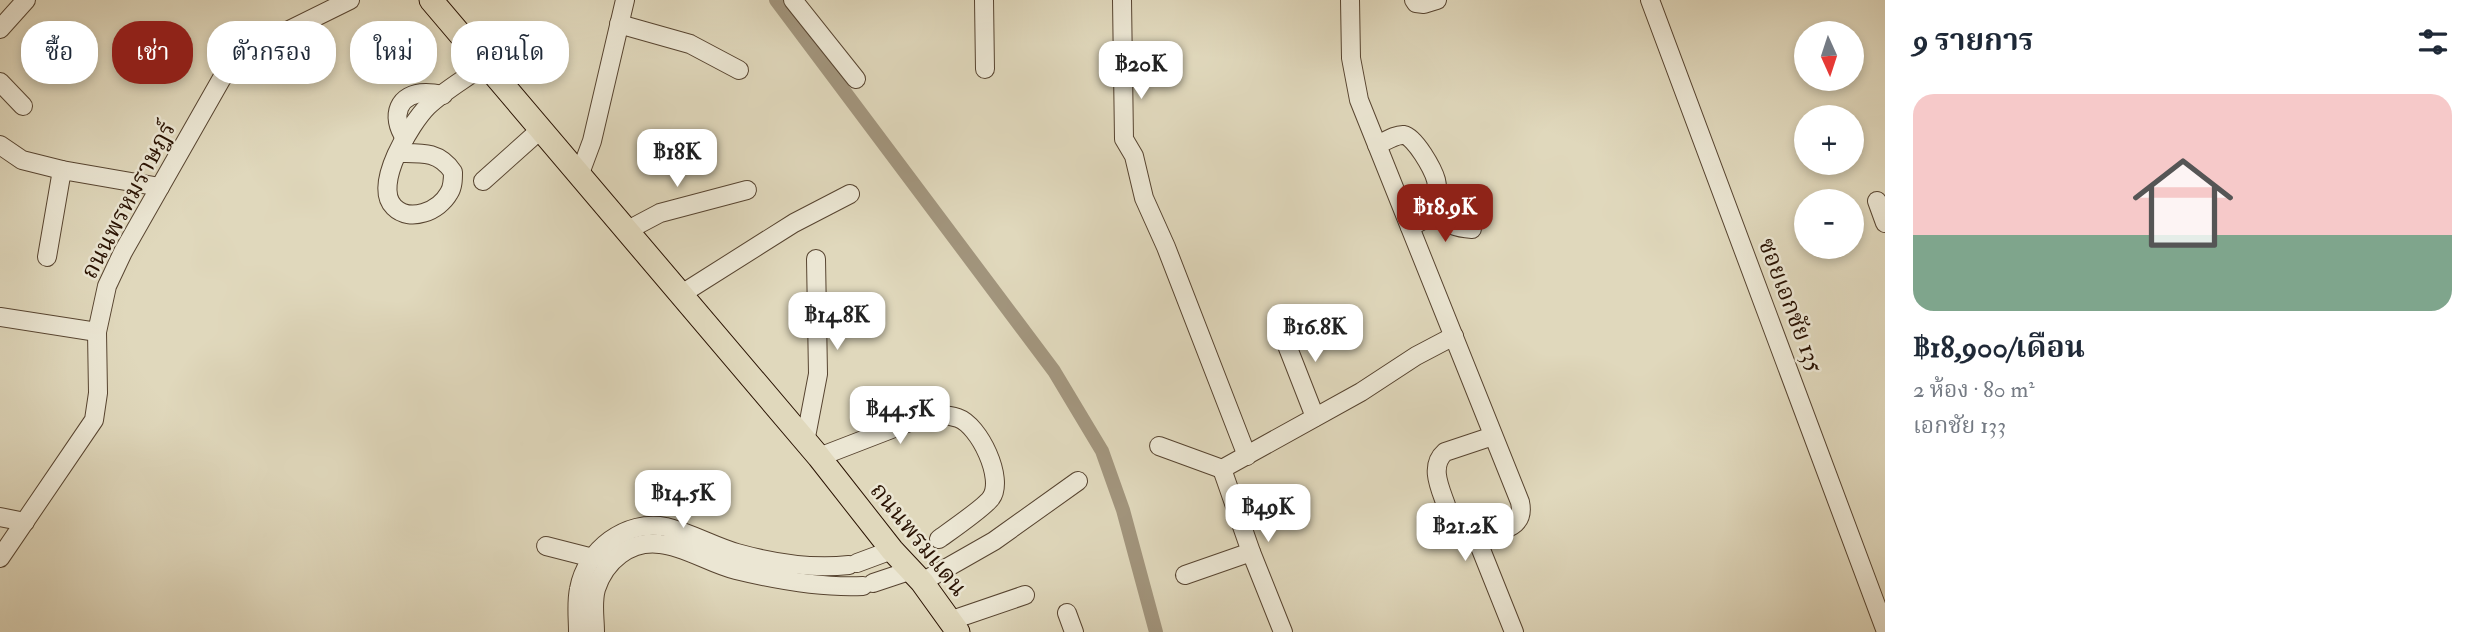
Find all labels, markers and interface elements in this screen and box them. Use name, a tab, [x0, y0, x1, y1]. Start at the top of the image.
chip: ซื้อ	[21, 21, 98, 84]
chip: เช่า	[112, 21, 193, 84]
chip: ตัวกรอง	[207, 21, 336, 84]
chip: ใหม่	[350, 21, 437, 84]
chip: คอนโด	[451, 21, 569, 84]
north arrow	[1794, 21, 1864, 91]
map controls	[1794, 21, 1864, 259]
text: 9 รายการ	[1913, 22, 2034, 59]
icon: filters	[2414, 23, 2452, 61]
pin: ฿20K	[1100, 42, 1182, 101]
text: ฿20K	[1115, 49, 1167, 78]
button: +	[1794, 105, 1864, 175]
street label: ถนนพรหมราษฎร์	[73, 115, 183, 284]
pin: ฿18K	[636, 130, 718, 189]
text: ฿18K	[653, 137, 701, 166]
icon: home	[2120, 140, 2246, 266]
pin: ฿18.9K	[1388, 184, 1502, 244]
button: −	[1794, 189, 1864, 259]
text: ฿18.9K	[1413, 192, 1477, 221]
street label: ซอยเอกชัย 135	[1751, 234, 1830, 377]
pin: ฿14.8K	[780, 292, 894, 352]
text: ฿14.8K	[804, 300, 870, 329]
pin: ฿16.8K	[1258, 304, 1372, 364]
text: ฿16.8K	[1283, 312, 1347, 341]
text: ฿18,900/เดือน	[1913, 329, 2085, 366]
text: 2 ห้อง · 80 m²	[1913, 375, 2035, 404]
pin: ฿44.5K	[843, 386, 957, 446]
text: ฿44.5K	[866, 394, 934, 423]
text: เอกชัย 133	[1913, 411, 2006, 440]
pin: ฿14.5K	[626, 470, 740, 530]
street label: ถนนพรมแดน	[863, 476, 974, 603]
text: ฿14.5K	[651, 478, 715, 507]
pin: ฿49K	[1227, 484, 1309, 544]
text: ฿49K	[1241, 492, 1295, 521]
pin: ฿21.2K	[1408, 504, 1522, 563]
text: ฿21.2K	[1433, 511, 1497, 540]

